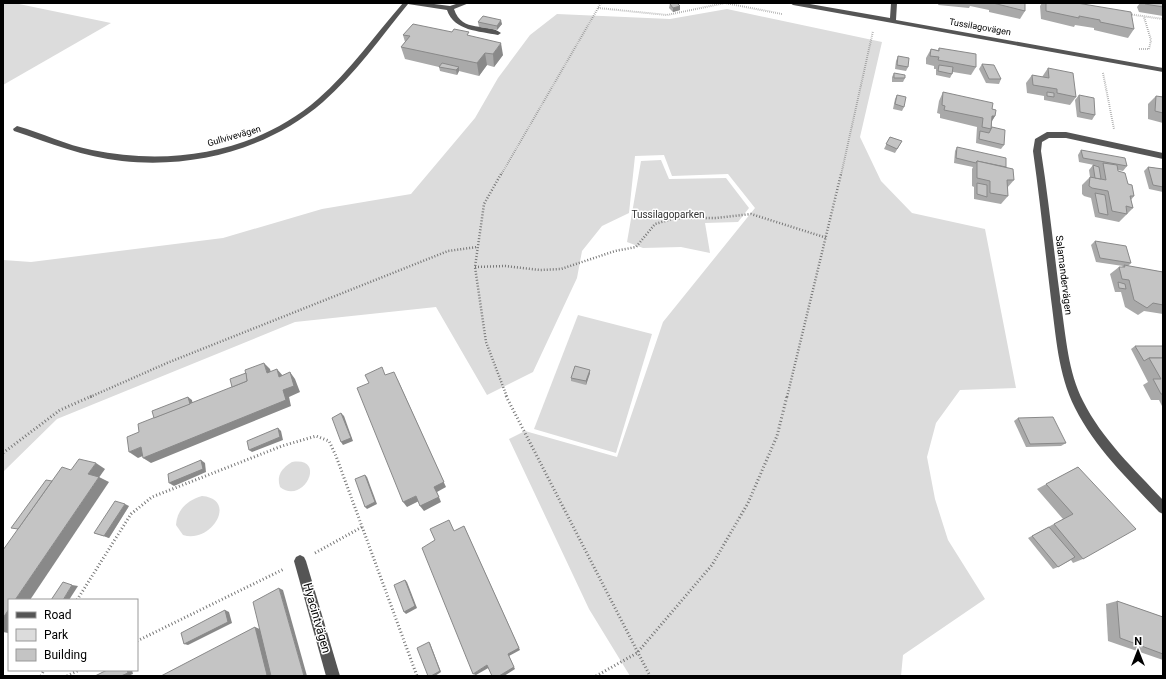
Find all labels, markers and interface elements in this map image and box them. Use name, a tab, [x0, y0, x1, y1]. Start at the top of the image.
street label: Tussilagovägen	[948, 17, 1012, 37]
street label: Gullvivevägen	[206, 124, 262, 148]
park label: Tussilagoparken	[631, 209, 705, 220]
street label: Salamandervägen	[1054, 235, 1074, 315]
street label: Hyacintvägen	[300, 581, 334, 655]
legend	[8, 599, 138, 671]
text: Road	[44, 608, 72, 622]
text: Park	[44, 628, 69, 642]
north arrow	[1118, 631, 1158, 671]
text: N	[1134, 635, 1142, 648]
text: Building	[44, 648, 87, 662]

